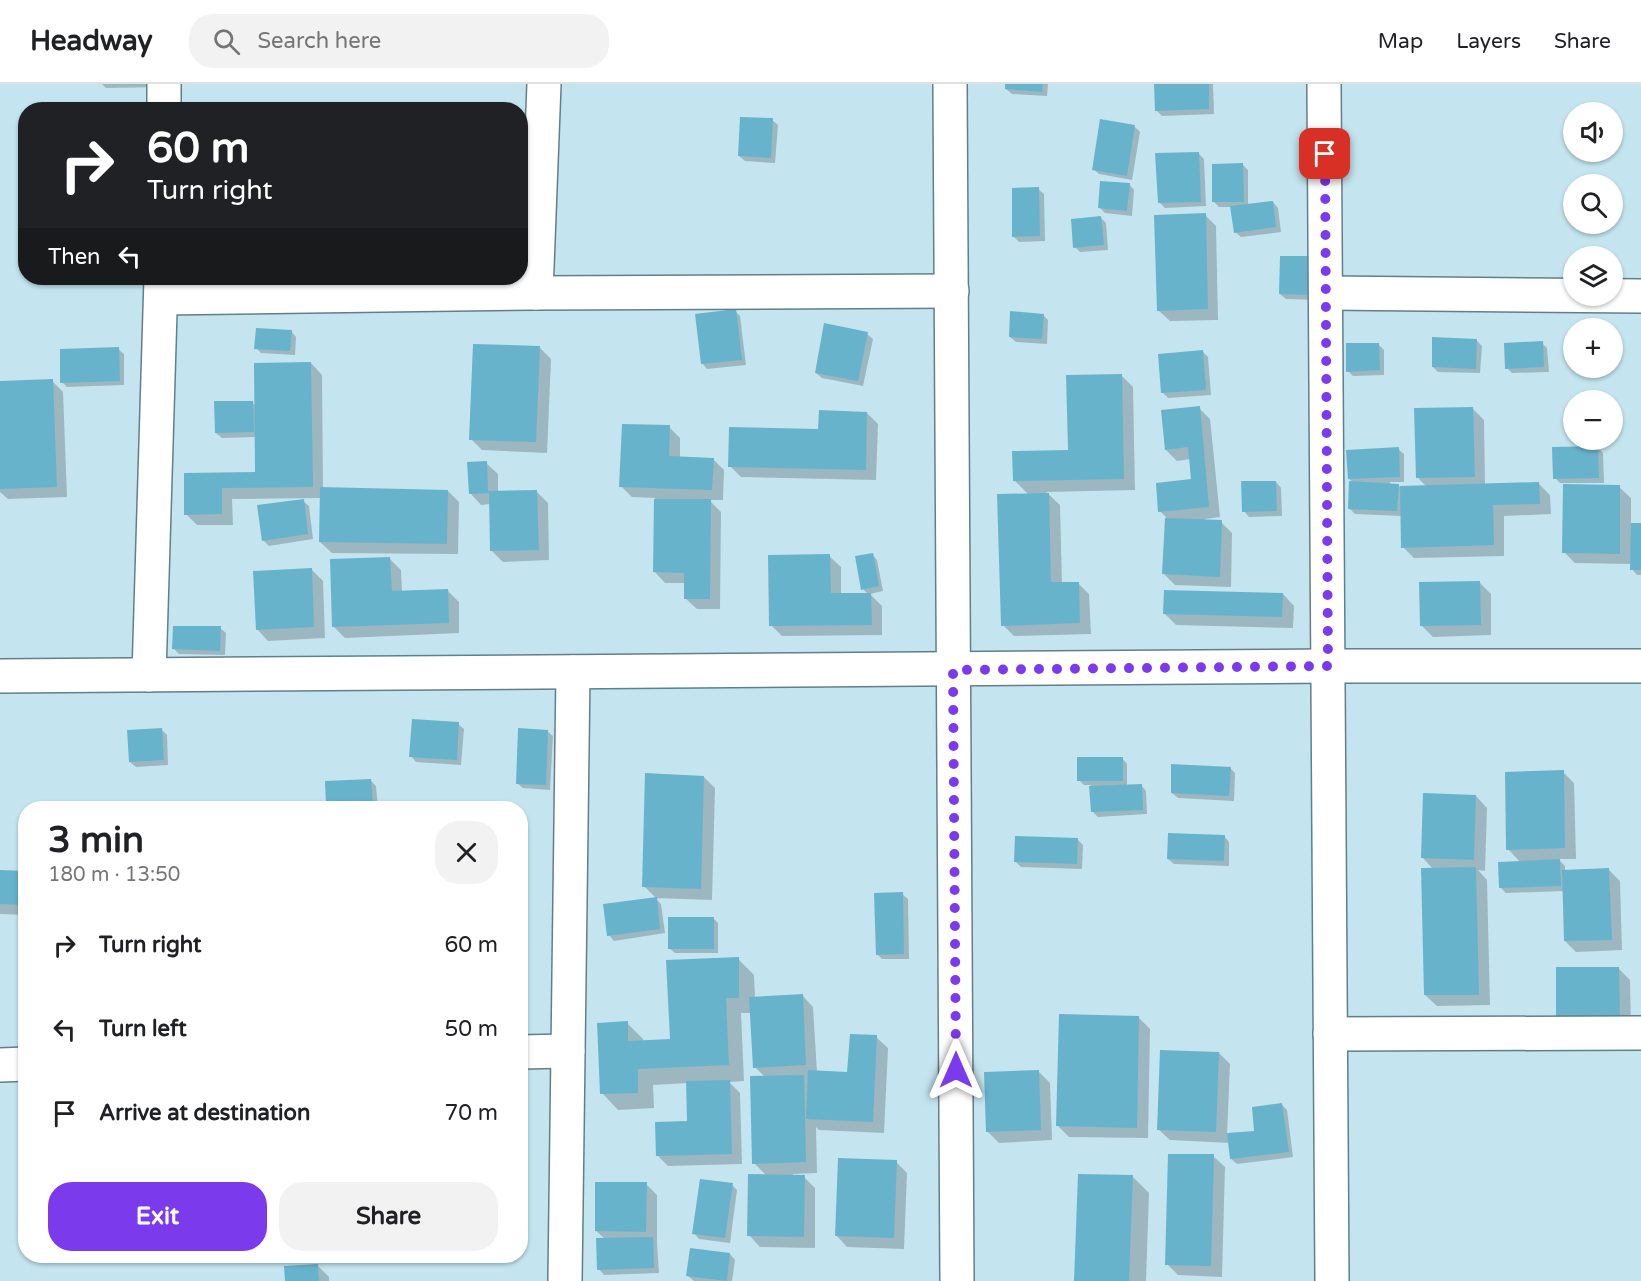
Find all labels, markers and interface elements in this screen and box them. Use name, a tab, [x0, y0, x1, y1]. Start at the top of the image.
search box	[189, 14, 609, 68]
text: Headway	[30, 24, 153, 58]
icon: search	[210, 25, 243, 58]
text: Search here	[258, 28, 381, 54]
text: Map	[1378, 29, 1423, 54]
text: Layers	[1456, 29, 1521, 54]
text: Share	[1554, 29, 1611, 54]
map controls	[1563, 102, 1623, 450]
button: sound	[1563, 102, 1623, 162]
text: 60 m	[147, 123, 249, 174]
icon: right	[48, 126, 126, 204]
pin	[1299, 128, 1350, 179]
icon: arrive	[1308, 137, 1341, 170]
text: Turn right	[147, 174, 273, 207]
button: search	[1563, 174, 1623, 234]
icon: left	[113, 240, 146, 273]
text: Then	[48, 244, 101, 270]
button: layers	[1563, 246, 1623, 306]
button: +	[1563, 318, 1623, 378]
button: −	[1563, 390, 1623, 450]
text: 3 min	[48, 819, 144, 862]
button: close	[435, 821, 498, 884]
text: 180 m · 13:50	[48, 863, 180, 887]
icon: right	[48, 929, 81, 962]
text: Turn right	[99, 932, 201, 958]
text: 60 m	[444, 932, 498, 958]
icon: left	[48, 1013, 81, 1046]
text: Turn left	[99, 1016, 187, 1042]
text: 50 m	[444, 1016, 498, 1042]
position arrow	[924, 1038, 988, 1102]
icon: arrive	[48, 1097, 81, 1130]
text: Arrive at destination	[99, 1100, 310, 1126]
text: 70 m	[444, 1100, 498, 1126]
button: Exit	[48, 1182, 267, 1251]
button: Share	[279, 1182, 498, 1251]

